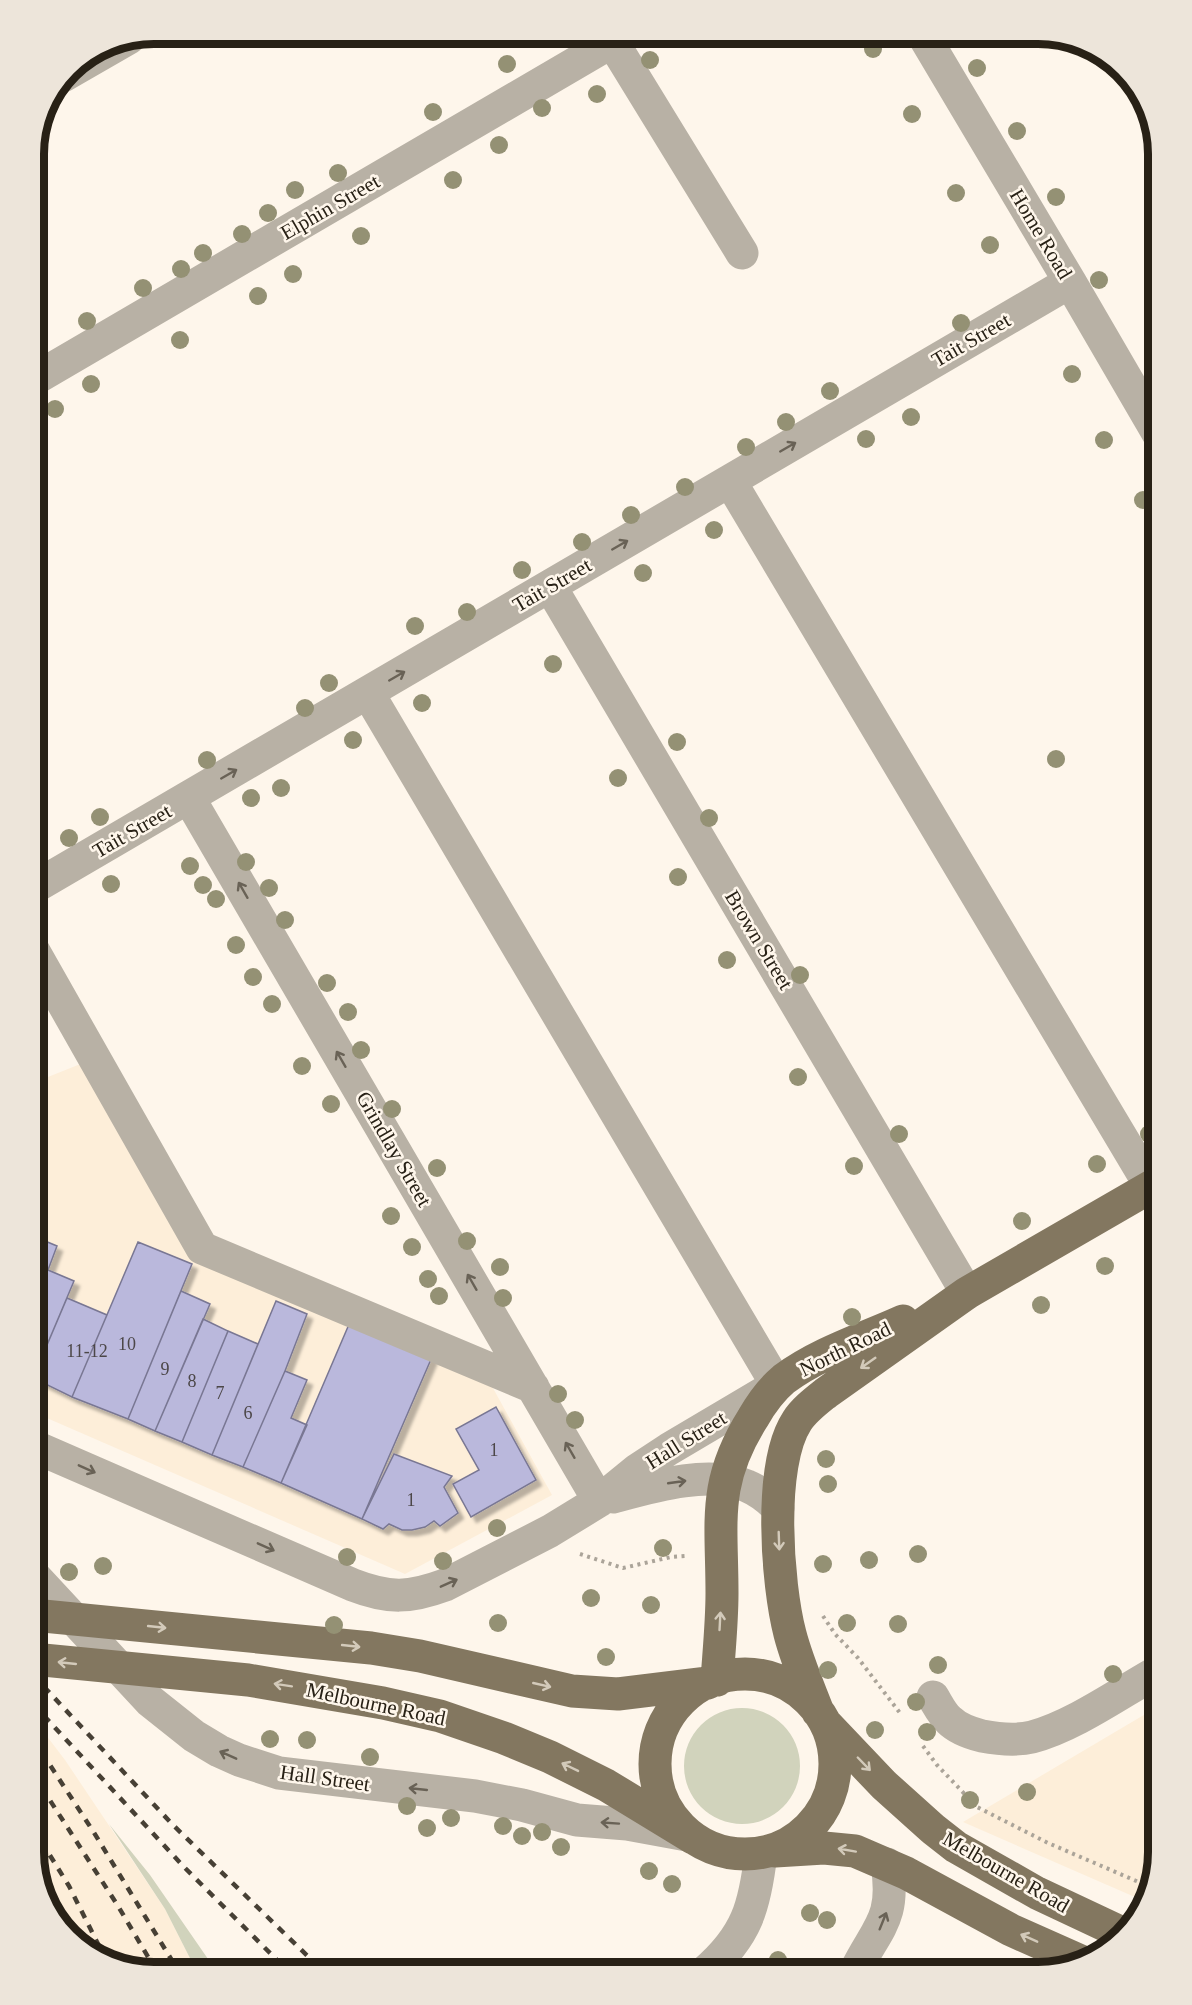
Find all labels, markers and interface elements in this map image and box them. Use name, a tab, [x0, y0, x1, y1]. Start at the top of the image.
street label: Elphin Street	[276, 169, 384, 245]
street label: Home Road	[1005, 185, 1078, 284]
street label: Tait Street	[928, 308, 1015, 372]
one-way arrow	[779, 441, 796, 453]
one-way arrow	[611, 539, 628, 551]
street label: Tait Street	[509, 553, 596, 617]
one-way arrow	[388, 669, 405, 681]
one-way arrow	[220, 768, 237, 780]
street label: Tait Street	[89, 799, 176, 863]
one-way arrow	[237, 882, 248, 900]
street label: Brown Street	[720, 886, 798, 994]
one-way arrow	[335, 1051, 347, 1068]
street label: Grindlay Street	[351, 1087, 437, 1211]
one-way arrow	[465, 1274, 477, 1291]
street label: North Road	[795, 1316, 895, 1381]
house number: 10	[118, 1334, 136, 1354]
house number: 11-12	[66, 1341, 108, 1361]
one-way arrow	[861, 1357, 877, 1369]
house number: 9	[161, 1359, 170, 1379]
house number: 8	[188, 1371, 197, 1391]
house number: 7	[216, 1383, 225, 1403]
house number: 6	[244, 1403, 253, 1423]
street label: Hall Street	[641, 1406, 731, 1474]
house number: 1	[490, 1440, 499, 1460]
one-way arrow	[564, 1442, 576, 1459]
one-way arrow	[77, 1464, 95, 1475]
one-way arrow	[666, 1477, 686, 1488]
house number: 1	[407, 1490, 416, 1510]
one-way arrow	[773, 1531, 785, 1551]
one-way arrow	[256, 1542, 274, 1553]
one-way arrow	[439, 1577, 457, 1588]
one-way arrow	[715, 1612, 726, 1632]
one-way arrow	[147, 1622, 167, 1633]
one-way arrow	[341, 1641, 361, 1652]
one-way arrow	[57, 1657, 77, 1668]
street label: Melbourne Road	[304, 1678, 448, 1731]
one-way arrow	[273, 1679, 293, 1690]
one-way arrow	[532, 1680, 551, 1691]
one-way arrow	[219, 1749, 237, 1760]
one-way arrow	[856, 1757, 871, 1772]
street label: Hall Street	[279, 1760, 372, 1796]
one-way arrow	[561, 1760, 579, 1772]
one-way arrow	[409, 1783, 429, 1794]
one-way arrow	[601, 1817, 621, 1828]
street label: Melbourne Road	[939, 1826, 1074, 1918]
one-way arrow	[838, 1844, 858, 1855]
one-way arrow	[878, 1913, 889, 1931]
one-way arrow	[1021, 1932, 1039, 1943]

